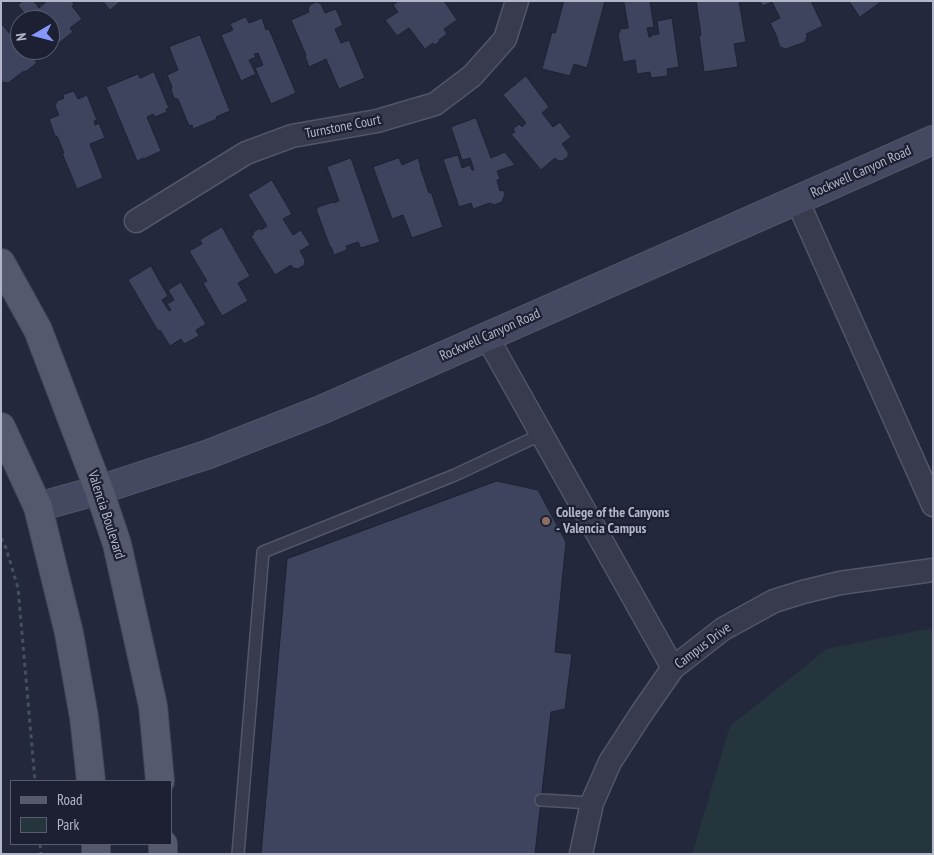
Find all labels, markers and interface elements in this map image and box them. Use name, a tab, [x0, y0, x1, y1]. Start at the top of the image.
north arrow	[10, 10, 60, 60]
text: N	[12, 32, 31, 42]
street label: Turnstone Court	[304, 111, 382, 143]
street label: Rockwell Canyon Road	[808, 142, 914, 202]
street label: Rockwell Canyon Road	[437, 305, 543, 365]
street label: Valencia Boulevard	[84, 469, 128, 561]
place label: College of the Canyons - Valencia Campus	[556, 505, 669, 538]
marker: College of the Canyons - Valencia Campus	[540, 515, 552, 527]
street label: Campus Drive	[671, 619, 735, 673]
legend	[10, 780, 172, 845]
text: Road	[57, 790, 83, 809]
text: Park	[57, 815, 79, 834]

